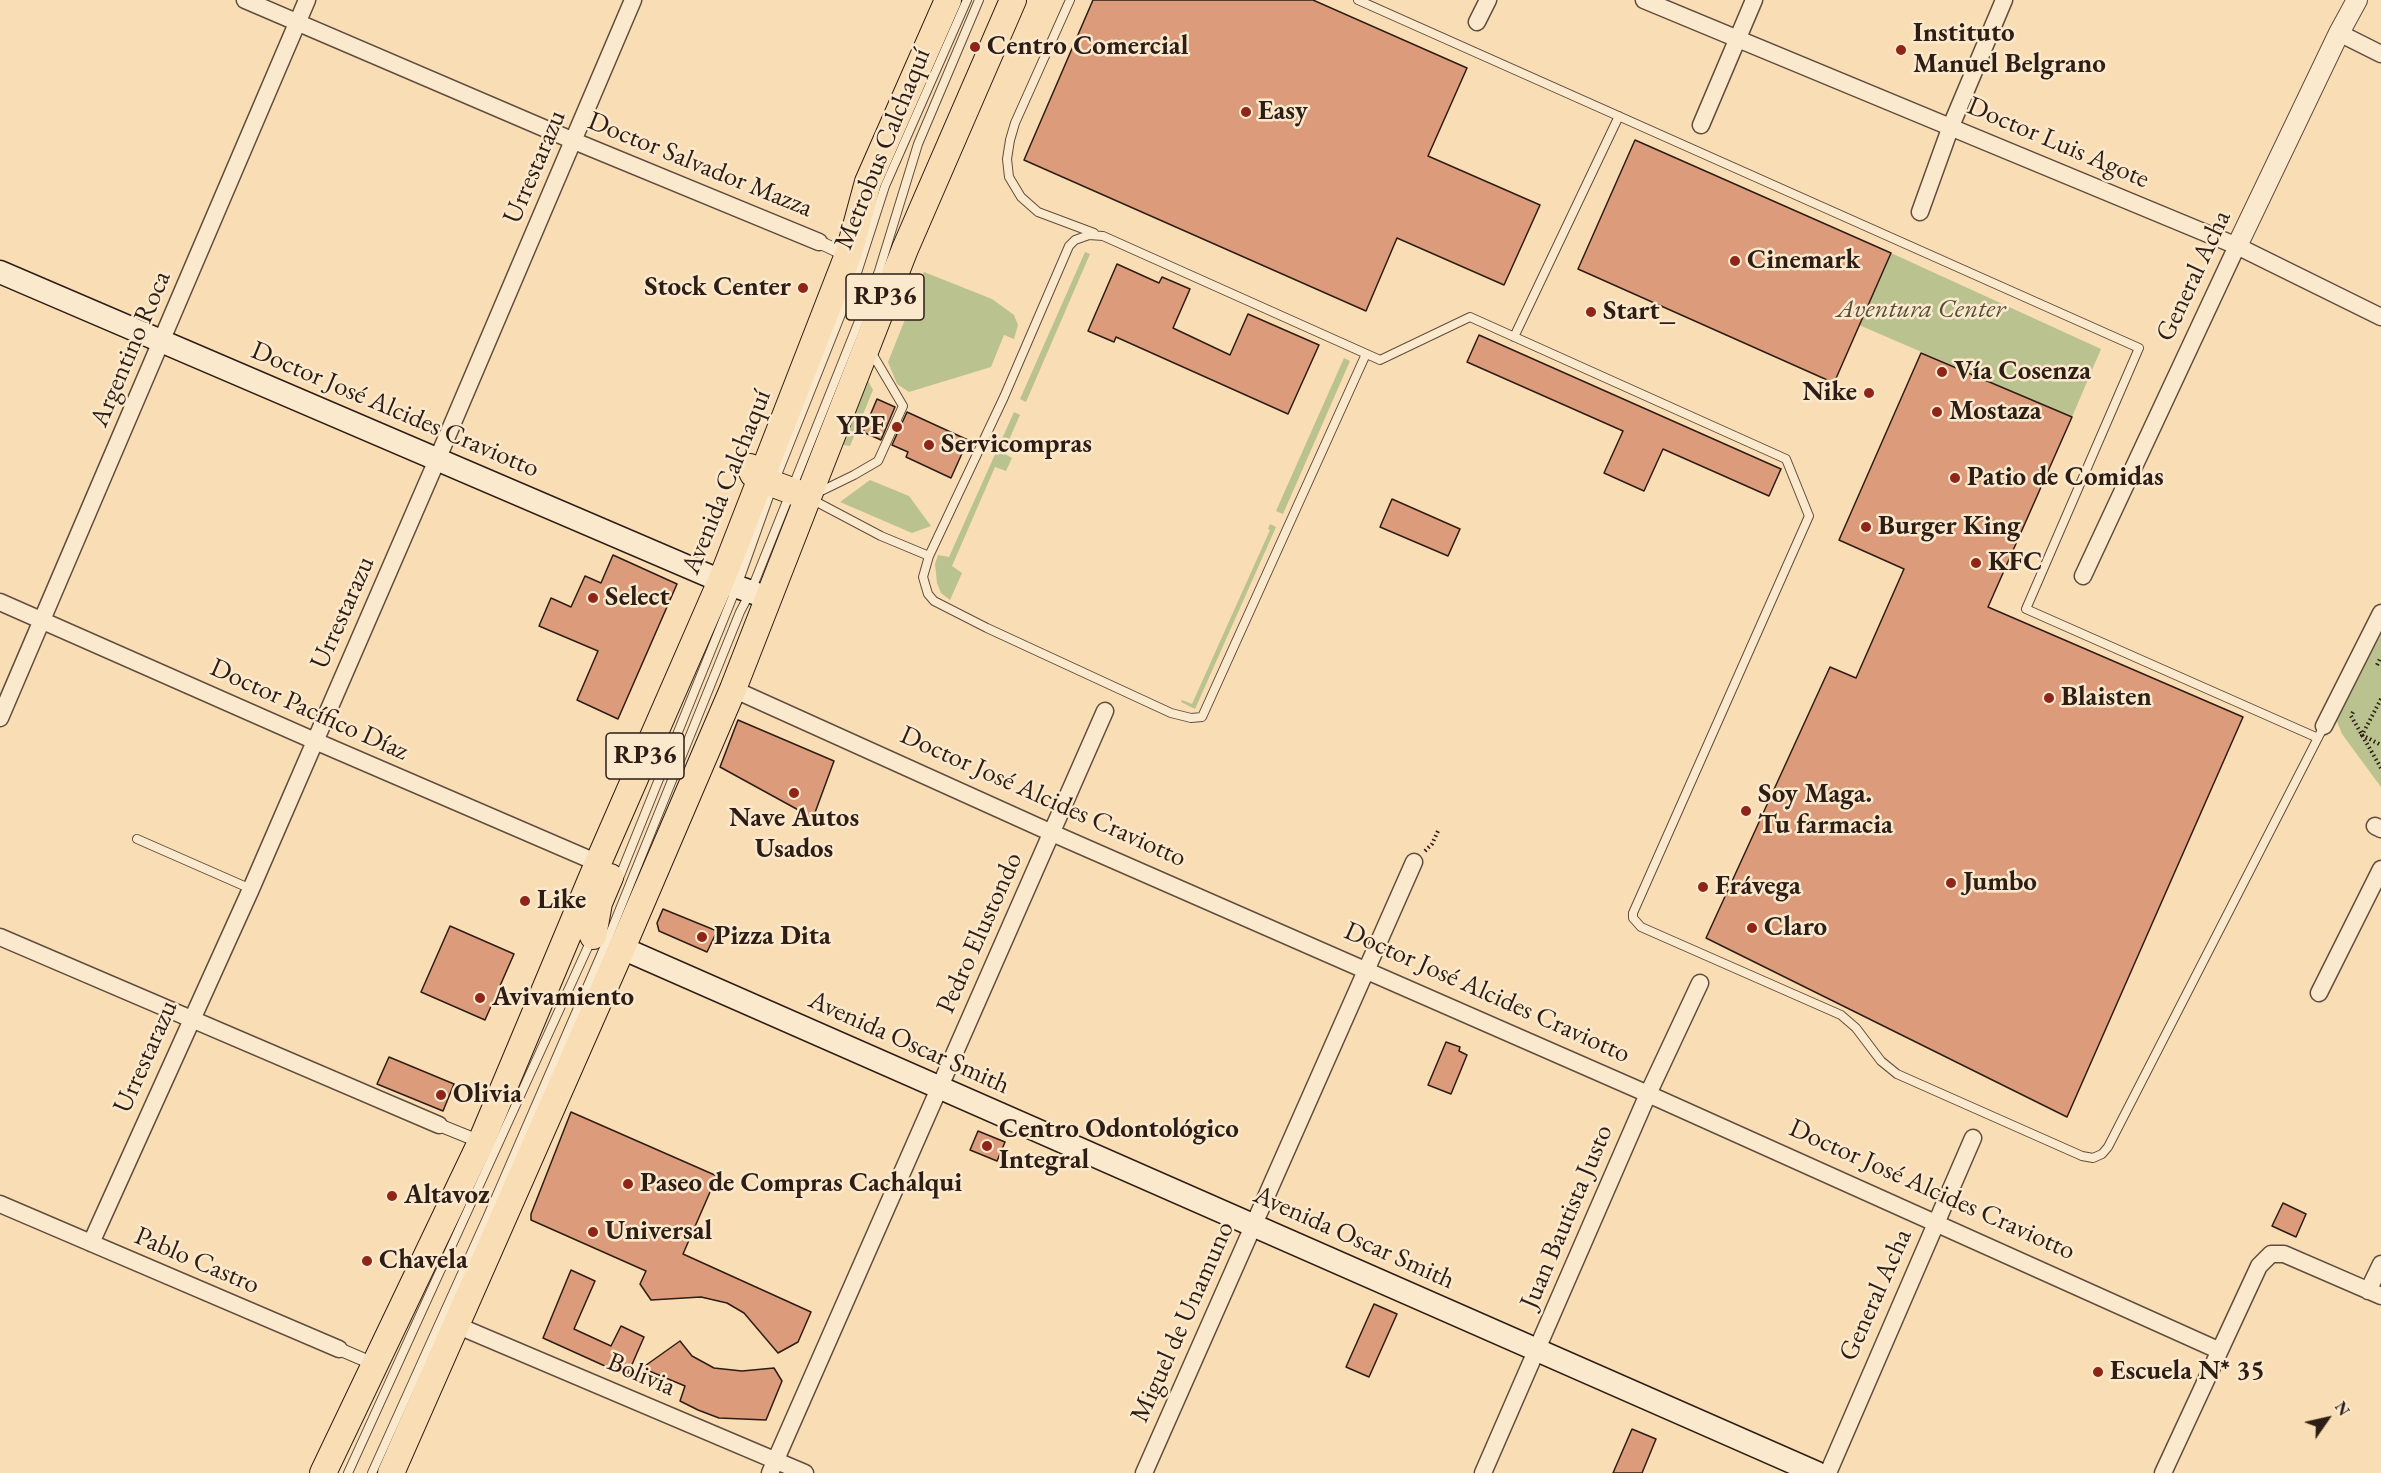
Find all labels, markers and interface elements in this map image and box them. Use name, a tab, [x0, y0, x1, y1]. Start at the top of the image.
place label: Instituto Manuel Belgrano	[1913, 18, 2106, 81]
place label: Centro Comercial	[987, 31, 1188, 63]
marker: Centro Comercial	[968, 40, 982, 54]
marker: Instituto Manuel Belgrano	[1894, 43, 1908, 57]
street label: Metrobus Calchaquí	[828, 44, 938, 254]
street label: Doctor Luis Agote	[1962, 90, 2154, 196]
place label: Easy	[1258, 96, 1308, 128]
street label: Urrestarazu	[497, 105, 573, 229]
street label: Doctor Salvador Mazza	[583, 105, 817, 225]
marker: Easy	[1239, 105, 1253, 119]
street label: General Acha	[2150, 205, 2238, 347]
place label: Cinemark	[1747, 245, 1860, 277]
marker: Cinemark	[1728, 254, 1742, 268]
street label: Argentino Roca	[84, 266, 178, 432]
place label: Stock Center	[644, 272, 791, 304]
road number: RP36	[846, 274, 924, 320]
marker: Stock Center	[796, 281, 810, 295]
park label: Aventura Center	[1836, 294, 2006, 326]
place label: Start_	[1603, 296, 1676, 328]
marker: Start_	[1584, 305, 1598, 319]
street label: Doctor José Alcides Craviotto	[246, 335, 544, 485]
place label: Vía Cosenza	[1954, 356, 2091, 388]
marker: Vía Cosenza	[1935, 365, 1949, 379]
place label: Nike	[1802, 377, 1857, 409]
street label: Avenida Calchaquí	[675, 385, 779, 579]
marker: Nike	[1862, 386, 1876, 400]
place label: Mostaza	[1949, 396, 2042, 428]
marker: Mostaza	[1930, 405, 1944, 419]
place label: YPF	[836, 411, 885, 443]
marker: YPF	[890, 420, 904, 434]
place label: Servicompras	[941, 429, 1092, 461]
marker: Servicompras	[922, 438, 936, 452]
place label: Patio de Comidas	[1967, 462, 2164, 494]
marker: Patio de Comidas	[1948, 471, 1962, 485]
place label: Burger King	[1878, 511, 2020, 543]
marker: Burger King	[1859, 520, 1873, 534]
place label: KFC	[1988, 547, 2042, 579]
street label: Urrestarazu	[304, 552, 382, 674]
marker: KFC	[1969, 556, 1983, 570]
place label: Select	[605, 582, 670, 614]
marker: Select	[586, 591, 600, 605]
street label: Doctor Pacífico Díaz	[205, 652, 413, 768]
place label: Blaisten	[2061, 682, 2152, 714]
marker: Blaisten	[2042, 691, 2056, 705]
street label: Doctor José Alcides Craviotto	[895, 719, 1191, 875]
road number: RP36	[606, 733, 684, 779]
place label: Soy Maga. Tu farmacia	[1758, 779, 1893, 842]
marker: Nave Autos Usados	[787, 786, 801, 800]
place label: Nave Autos Usados	[729, 803, 859, 866]
marker: Soy Maga. Tu farmacia	[1739, 804, 1753, 818]
street label: Pedro Elustondo	[930, 847, 1030, 1019]
place label: Jumbo	[1963, 867, 2037, 899]
place label: Frávega	[1715, 871, 1801, 903]
marker: Jumbo	[1944, 876, 1958, 890]
marker: Frávega	[1696, 880, 1710, 894]
place label: Like	[537, 885, 586, 917]
marker: Like	[518, 894, 532, 908]
place label: Claro	[1764, 912, 1827, 944]
street label: Doctor José Alcides Craviotto	[1339, 915, 1635, 1071]
place label: Pizza Dita	[714, 921, 831, 953]
marker: Claro	[1745, 921, 1759, 935]
marker: Pizza Dita	[695, 930, 709, 944]
place label: Avivamiento	[492, 982, 634, 1014]
street label: Avenida Oscar Smith	[803, 984, 1015, 1102]
marker: Avivamiento	[473, 991, 487, 1005]
street label: Urrestarazu	[107, 996, 185, 1118]
place label: Olivia	[453, 1079, 522, 1111]
marker: Olivia	[434, 1088, 448, 1102]
street label: Doctor José Alcides Craviotto	[1784, 1112, 2080, 1268]
place label: Centro Odontológico Integral	[999, 1114, 1239, 1177]
street label: Juan Bautista Justo	[1514, 1120, 1620, 1314]
marker: Centro Odontológico Integral	[980, 1139, 994, 1153]
place label: Paseo de Compras Cachalqui	[640, 1168, 962, 1200]
marker: Paseo de Compras Cachalqui	[621, 1177, 635, 1191]
street label: Avenida Oscar Smith	[1248, 1179, 1460, 1297]
place label: Altavoz	[404, 1180, 490, 1212]
marker: Altavoz	[385, 1189, 399, 1203]
place label: Universal	[605, 1216, 712, 1248]
street label: Miguel de Unamuno	[1124, 1216, 1242, 1428]
street label: Pablo Castro	[130, 1220, 264, 1302]
street label: General Acha	[1833, 1224, 1919, 1366]
marker: Universal	[586, 1225, 600, 1239]
place label: Chavela	[379, 1245, 468, 1277]
marker: Chavela	[360, 1254, 374, 1268]
street label: Bolivia	[602, 1346, 680, 1404]
place label: Escuela N* 35	[2110, 1356, 2265, 1388]
marker: Escuela N* 35	[2091, 1365, 2105, 1379]
north arrow	[2297, 1389, 2357, 1449]
text: N	[2330, 1397, 2355, 1420]

